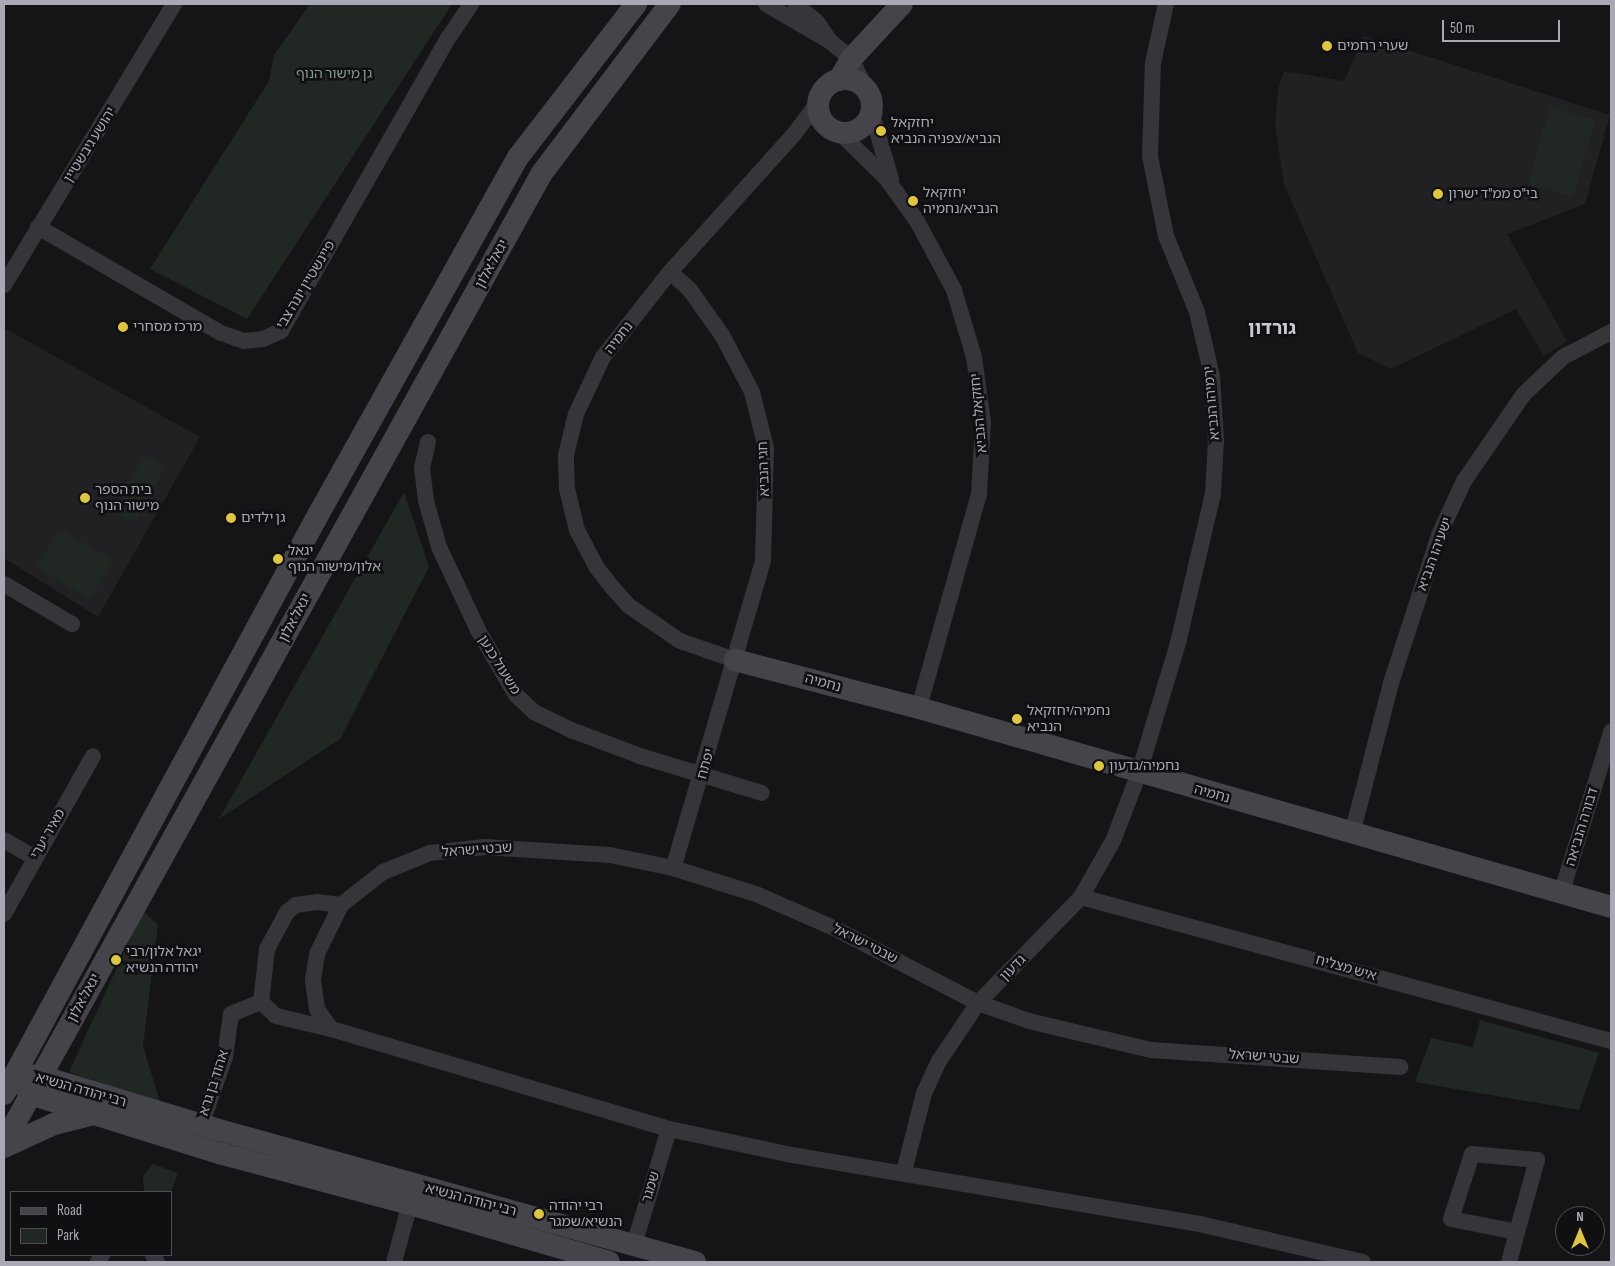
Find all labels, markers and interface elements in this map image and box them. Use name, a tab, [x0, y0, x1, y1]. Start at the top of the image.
scale bar	[1445, 10, 1562, 42]
text: 50 m	[1450, 19, 1475, 38]
place label: שערי רחמים	[1337, 38, 1408, 54]
marker: שערי רחמים	[1321, 40, 1333, 52]
park label: גן מישור הנוף	[296, 66, 372, 82]
street label: יהושע גיבשטיין	[60, 104, 120, 186]
place label: יחזקאל הנביא/צפניה הנביא	[891, 115, 1001, 148]
marker: יחזקאל הנביא/צפניה הנביא	[875, 125, 887, 137]
place label: יחזקאל הנביא/נחמיה	[923, 185, 999, 218]
place label: בי"ס ממ"ד ישרון	[1448, 186, 1538, 202]
marker: בי"ס ממ"ד ישרון	[1432, 188, 1444, 200]
marker: יחזקאל הנביא/נחמיה	[907, 195, 919, 207]
street label: יגאל אלון	[472, 237, 512, 291]
street label: פיינשטיין יונה צבי	[273, 238, 339, 332]
street label: נחמיה	[601, 318, 637, 358]
district label: גורדון	[1248, 318, 1296, 340]
place label: מרכז מסחרי	[133, 319, 202, 335]
marker: מרכז מסחרי	[117, 321, 129, 333]
street label: ירמיהו הנביא	[1200, 365, 1224, 441]
street label: יחזקאל הנביא	[967, 372, 991, 454]
street label: חגי הנביא	[755, 441, 773, 497]
place label: בית הספר מישור הנוף	[95, 482, 159, 514]
marker: בית הספר מישור הנוף	[79, 492, 91, 504]
place label: גן ילדים	[241, 510, 285, 526]
marker: גן ילדים	[225, 512, 237, 524]
street label: ישעיהו הנביא	[1414, 515, 1456, 593]
place label: יגאל אלון/מישור הנוף	[288, 543, 381, 576]
marker: יגאל אלון/מישור הנוף	[272, 553, 284, 565]
street label: יגאל אלון	[275, 591, 315, 645]
street label: משעול כנען	[474, 632, 524, 698]
street label: נחמיה	[803, 670, 843, 696]
place label: נחמיה/יחזקאל הנביא	[1027, 703, 1110, 736]
marker: נחמיה/יחזקאל הנביא	[1011, 713, 1023, 725]
street label: יפתח	[694, 747, 718, 781]
place label: נחמיה/גדעון	[1109, 758, 1179, 774]
marker: נחמיה/גדעון	[1093, 760, 1105, 772]
street label: נחמיה	[1192, 781, 1232, 807]
street label: דבורה הנביאה	[1562, 786, 1602, 868]
street label: מאיר יערי	[27, 806, 69, 862]
street label: שבטי ישראל	[441, 839, 513, 861]
street label: שבטי ישראל	[830, 920, 900, 968]
place label: יגאל אלון/רבי יהודה הנשיא	[126, 944, 202, 976]
street label: גדעון	[996, 951, 1030, 985]
street label: איש מצליח	[1314, 951, 1378, 985]
marker: יגאל אלון/רבי יהודה הנשיא	[110, 954, 122, 966]
street label: יגאל אלון	[64, 971, 104, 1025]
street label: שבטי ישראל	[1228, 1046, 1300, 1068]
street label: אהוד בן גרא	[196, 1048, 232, 1118]
street label: רבי יהודה הנשיא	[34, 1069, 128, 1111]
street label: שמגר	[638, 1169, 664, 1205]
street label: רבי יהודה הנשיא	[424, 1180, 518, 1220]
legend	[10, 1191, 172, 1256]
place label: רבי יהודה הנשיא/שמגר	[549, 1198, 622, 1230]
text: Road	[57, 1201, 82, 1220]
north arrow	[1555, 1206, 1605, 1256]
marker: רבי יהודה הנשיא/שמגר	[533, 1208, 545, 1220]
text: N	[1576, 1208, 1584, 1225]
text: Park	[57, 1226, 79, 1245]

